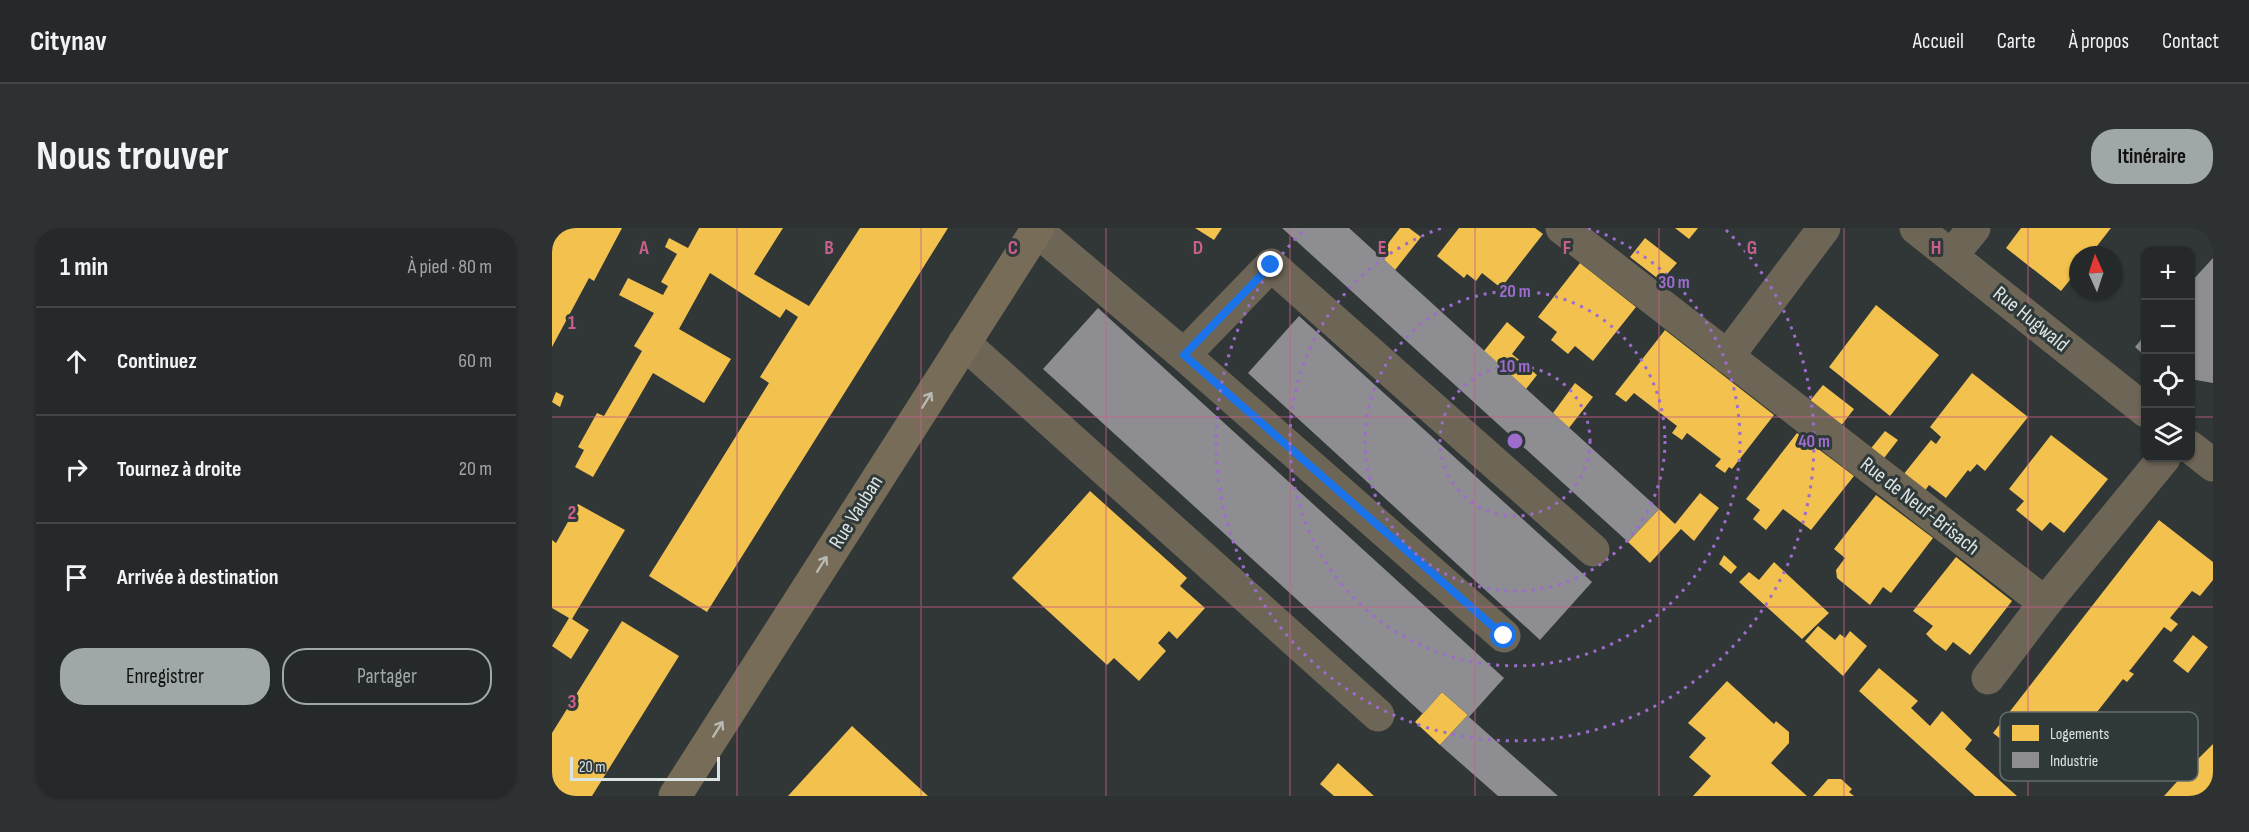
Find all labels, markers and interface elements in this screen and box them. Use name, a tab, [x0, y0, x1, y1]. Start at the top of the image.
text: Citynav	[30, 25, 107, 58]
text: Accueil	[1913, 29, 1964, 54]
text: Carte	[1997, 29, 2036, 54]
text: À propos	[2069, 29, 2129, 54]
text: Contact	[2162, 29, 2219, 54]
button: Itinéraire	[2091, 129, 2213, 184]
text: Nous trouver	[36, 131, 229, 182]
text: A	[638, 236, 649, 260]
text: B	[824, 236, 834, 260]
text: C	[1008, 236, 1018, 260]
text: D	[1193, 236, 1203, 260]
text: E	[1378, 236, 1386, 260]
text: F	[1563, 236, 1571, 260]
text: G	[1747, 236, 1757, 260]
text: H	[1931, 236, 1941, 260]
north arrow	[2069, 246, 2123, 300]
map controls	[2141, 246, 2195, 462]
button: +	[2141, 246, 2195, 300]
route end	[1257, 251, 1283, 277]
text: 1 min	[60, 252, 108, 283]
text: À pied · 80 m	[408, 255, 492, 279]
text: 30 m	[1658, 272, 1690, 293]
text: 20 m	[1499, 281, 1531, 302]
street label: Rue Hugwald	[1988, 281, 2074, 357]
button: −	[2141, 300, 2195, 354]
text: 1	[568, 311, 576, 335]
icon: ahead	[60, 345, 93, 378]
text: Continuez	[117, 348, 197, 375]
text: 60 m	[458, 349, 492, 373]
button: locate	[2141, 354, 2195, 408]
text: 10 m	[1500, 356, 1530, 377]
one-way arrow	[922, 392, 934, 409]
button: layers	[2141, 408, 2195, 462]
centre of rings	[1505, 431, 1525, 451]
text: 40 m	[1798, 431, 1830, 452]
street label: Rue de Neuf-Brisach	[1855, 452, 1985, 560]
icon: right	[60, 453, 93, 486]
text: Tournez à droite	[117, 456, 242, 483]
text: 20 m	[459, 457, 492, 481]
street label: Rue Vauban	[824, 471, 888, 553]
text: 2	[568, 501, 576, 525]
one-way arrow	[816, 556, 829, 573]
icon: arrive	[60, 561, 93, 594]
text: Arrivée à destination	[117, 564, 279, 591]
route start	[1490, 622, 1516, 648]
button: Enregistrer	[60, 648, 270, 705]
button: Partager	[282, 648, 492, 705]
text: 3	[568, 690, 577, 714]
legend	[2000, 712, 2198, 781]
one-way arrow	[712, 721, 724, 738]
text: Logements	[2050, 725, 2110, 744]
text: Industrie	[2050, 752, 2098, 771]
scale bar	[570, 754, 720, 782]
text: 20 m	[579, 758, 606, 777]

